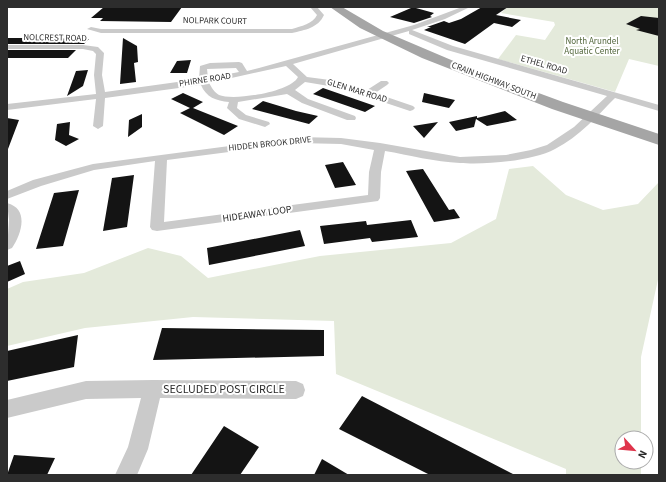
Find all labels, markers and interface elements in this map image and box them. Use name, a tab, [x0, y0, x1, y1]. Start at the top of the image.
street label: NOLPARK COURT	[183, 14, 247, 28]
street label: NOLCREST ROAD	[23, 31, 87, 45]
park label: North Arundel Aquatic Center	[564, 35, 621, 58]
street label: ETHEL ROAD	[519, 52, 569, 78]
street label: CRAIN HIGHWAY SOUTH	[450, 59, 538, 103]
street label: PHIRNE ROAD	[178, 69, 232, 91]
street label: GLEN MAR ROAD	[325, 76, 389, 106]
street label: HIDDEN BROOK DRIVE	[228, 133, 312, 155]
street label: HIDEAWAY LOOP	[222, 202, 293, 226]
street label: SECLUDED POST CIRCLE	[163, 381, 285, 398]
north arrow	[614, 430, 654, 470]
text: N	[634, 448, 651, 461]

